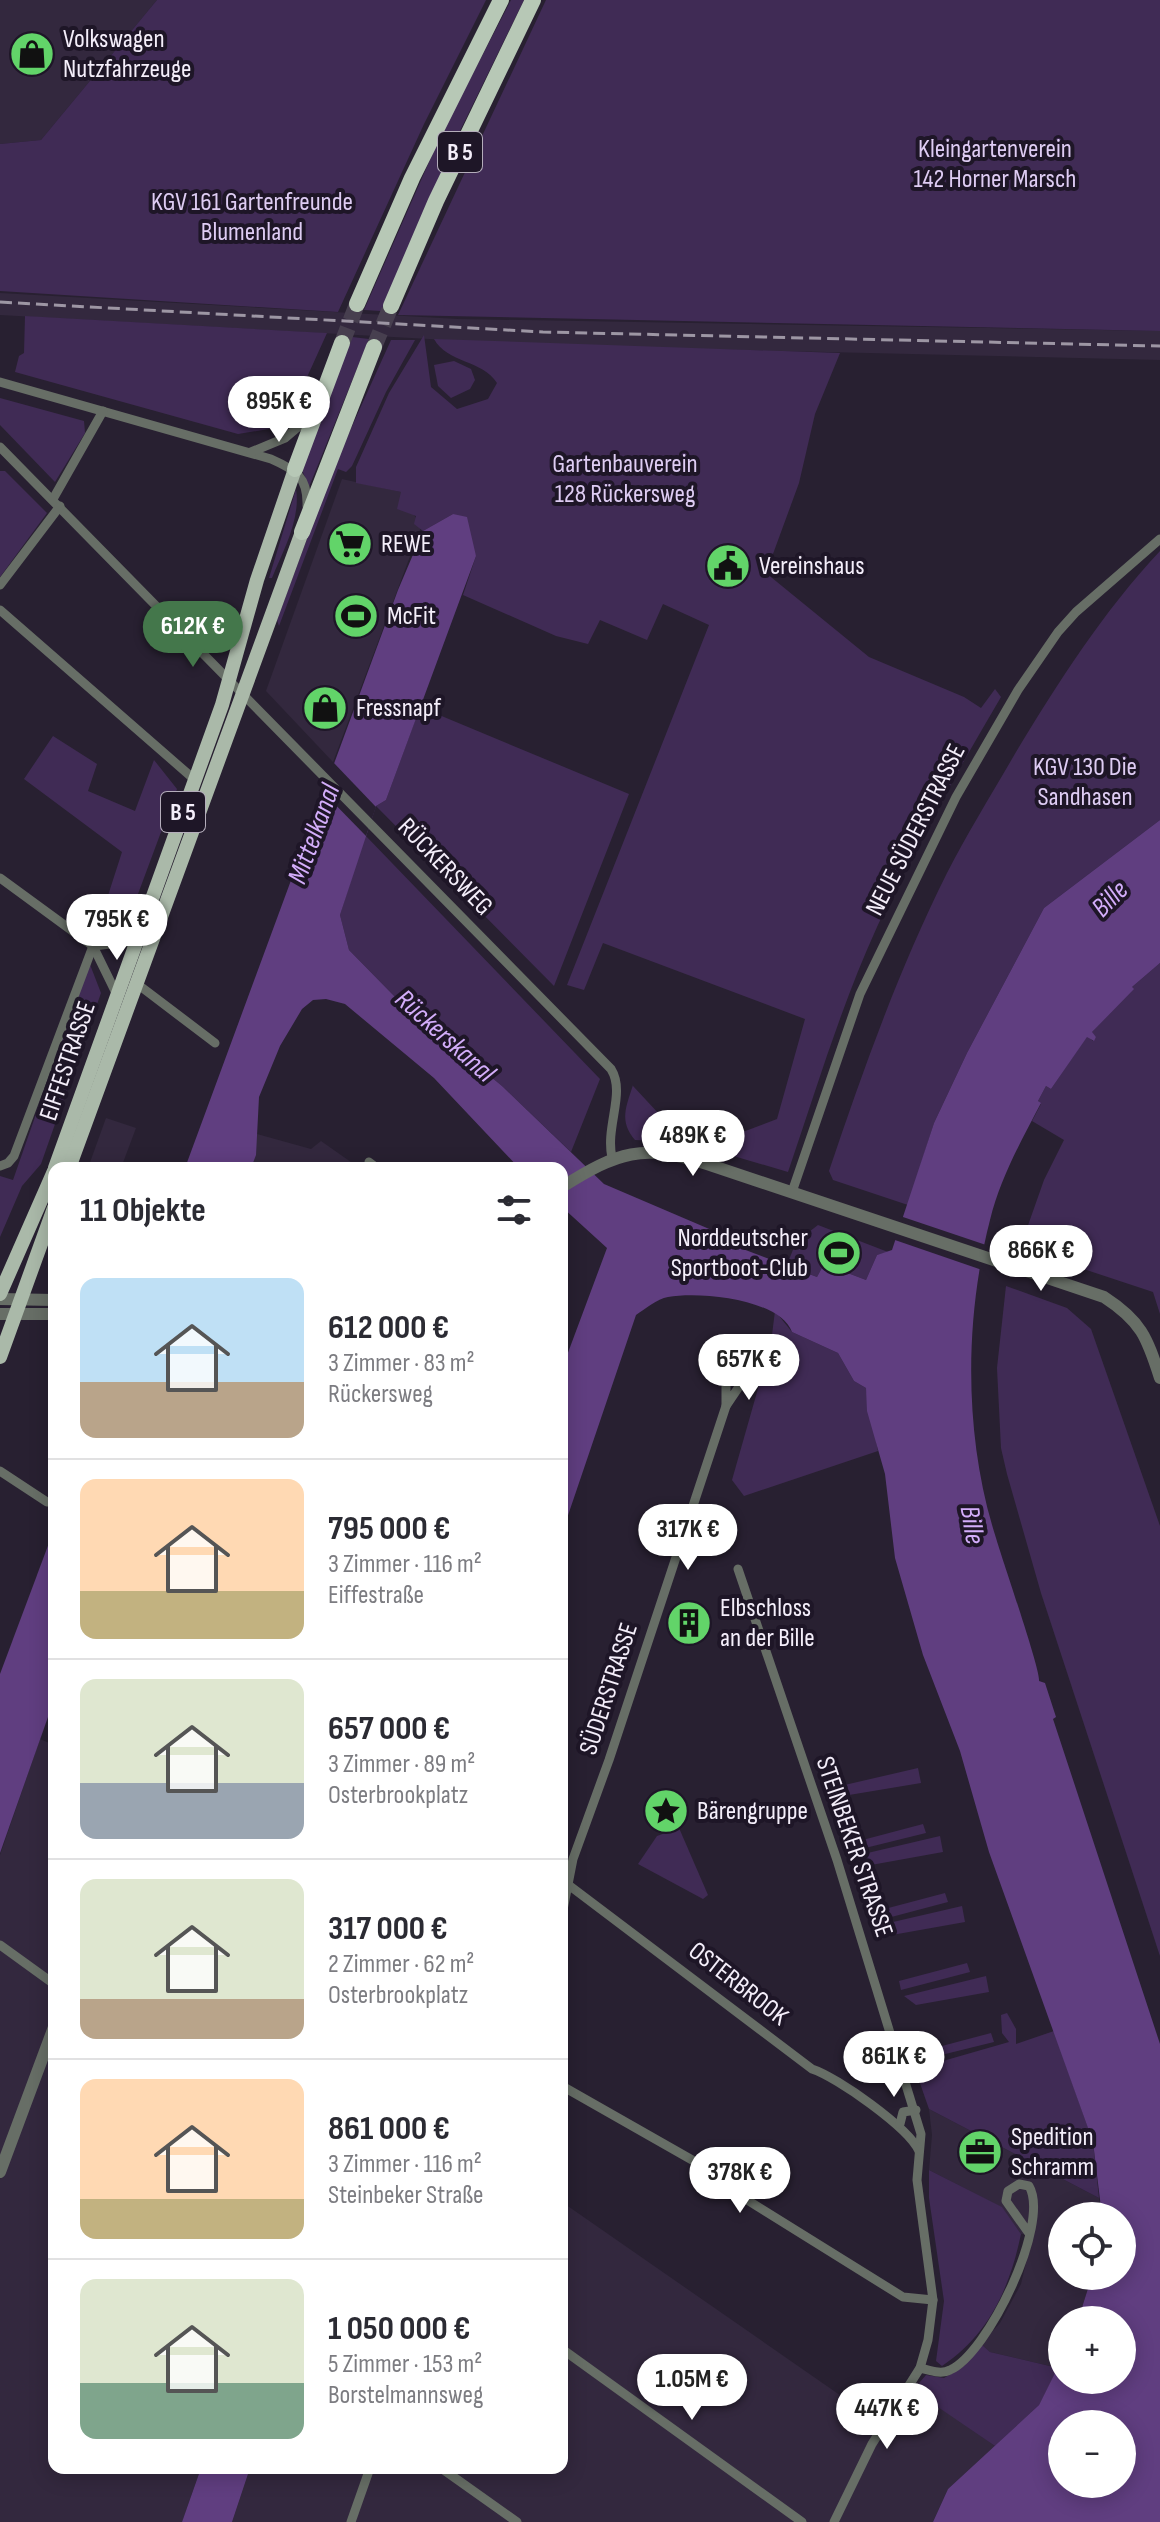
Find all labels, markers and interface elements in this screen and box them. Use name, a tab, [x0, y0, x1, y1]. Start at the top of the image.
place label: Volkswagen Nutzfahrzeuge	[63, 24, 191, 85]
shop icon: Volkswagen Nutzfahrzeuge	[8, 30, 56, 78]
road number: B 5	[438, 132, 482, 172]
park label: Kleingartenverein 142 Horner Marsch	[914, 134, 1076, 195]
park label: KGV 161 Gartenfreunde Blumenland	[151, 187, 353, 248]
pin: 895K €	[214, 376, 344, 444]
text: 895K €	[246, 386, 312, 417]
park label: Gartenbauverein 128 Rückersweg	[552, 449, 698, 510]
supermarket icon: REWE	[326, 520, 374, 568]
place label: REWE	[381, 529, 431, 560]
public building icon: Vereinshaus	[704, 542, 752, 590]
place label: Vereinshaus	[759, 551, 864, 582]
sports icon: McFit	[332, 592, 380, 640]
pin: 612K €	[128, 601, 258, 669]
place label: McFit	[387, 601, 436, 632]
text: 612K €	[161, 611, 225, 642]
shop icon: Fressnapf	[301, 684, 349, 732]
place label: Fressnapf	[356, 693, 442, 724]
street label: NEUE SÜDERSTRASSE	[859, 739, 973, 921]
park label: KGV 130 Die Sandhasen	[1033, 752, 1137, 813]
water label: Mittelkanal	[281, 779, 348, 888]
road number: B 5	[161, 792, 205, 832]
street label: RÜCKERSWEG	[391, 812, 499, 922]
water label: Bille	[1085, 874, 1135, 924]
pin: 795K €	[52, 894, 182, 962]
text: 795K €	[84, 904, 150, 935]
water label: Rückerskanal	[388, 983, 502, 1090]
street label: EIFFESTRASSE	[33, 997, 103, 1125]
pin: 489K €	[628, 1110, 758, 1178]
text: 489K €	[660, 1120, 726, 1151]
icon: filters	[492, 1188, 536, 1232]
text: 11 Objekte	[80, 1190, 206, 1231]
place label: Norddeutscher Sportboot-Club	[671, 1223, 809, 1284]
pin: 866K €	[976, 1225, 1106, 1293]
sports icon: Norddeutscher Sportboot-Club	[815, 1229, 863, 1277]
text: 866K €	[1008, 1235, 1074, 1266]
text: 612 000 €	[328, 1307, 449, 1348]
icon: home	[144, 1310, 240, 1406]
pin: 657K €	[684, 1334, 814, 1402]
text: 657K €	[716, 1344, 782, 1375]
text: 3 Zimmer · 83 m²	[328, 1348, 475, 1379]
text: Rückersweg	[328, 1379, 433, 1410]
water label: Bille	[953, 1503, 991, 1547]
pin: 317K €	[623, 1504, 753, 1572]
text: 795 000 €	[328, 1508, 450, 1549]
icon: home	[144, 1511, 240, 1607]
text: 317K €	[656, 1514, 720, 1545]
text: 3 Zimmer · 116 m²	[328, 1549, 482, 1580]
text: Eiffestraße	[328, 1580, 424, 1611]
place label: Elbschloss an der Bille	[720, 1593, 815, 1654]
building icon: Elbschloss an der Bille	[665, 1599, 713, 1647]
street label: SÜDERSTRASSE	[573, 1619, 645, 1759]
text: 657 000 €	[328, 1708, 450, 1749]
icon: home	[144, 1711, 240, 1807]
text: 3 Zimmer · 89 m²	[328, 1749, 475, 1780]
street label: STEINBEKER STRASSE	[809, 1753, 899, 1941]
text: Osterbrookplatz	[328, 1780, 468, 1811]
place icon: Bärengruppe	[642, 1787, 690, 1835]
place label: Bärengruppe	[697, 1796, 808, 1827]
text: 317 000 €	[328, 1908, 448, 1949]
icon: home	[144, 1911, 240, 2007]
street label: OSTERBROOK	[682, 1936, 794, 2033]
text: 2 Zimmer · 62 m²	[328, 1949, 474, 1980]
text: Osterbrookplatz	[328, 1980, 468, 2011]
pin: 861K €	[829, 2031, 959, 2099]
text: 861K €	[861, 2041, 927, 2072]
text: 861 000 €	[328, 2108, 450, 2149]
icon: home	[144, 2111, 240, 2207]
place label: Spedition Schramm	[1011, 2122, 1094, 2183]
office icon: Spedition Schramm	[956, 2128, 1004, 2176]
pin: 378K €	[675, 2147, 805, 2215]
text: 3 Zimmer · 116 m²	[328, 2149, 482, 2180]
text: 378K €	[707, 2157, 773, 2188]
text: Steinbeker Straße	[328, 2180, 484, 2211]
map controls	[1048, 2202, 1136, 2498]
button: locate	[1048, 2202, 1136, 2290]
button: +	[1048, 2306, 1136, 2394]
text: 1 050 000 €	[328, 2308, 470, 2349]
icon: home	[144, 2311, 240, 2407]
text: 5 Zimmer · 153 m²	[328, 2349, 482, 2380]
pin: 1.05M €	[618, 2354, 766, 2422]
text: 1.05M €	[655, 2364, 729, 2395]
text: Borstelmannsweg	[328, 2380, 483, 2411]
pin: 447K €	[822, 2383, 952, 2451]
text: 447K €	[854, 2393, 920, 2424]
button: −	[1048, 2410, 1136, 2498]

